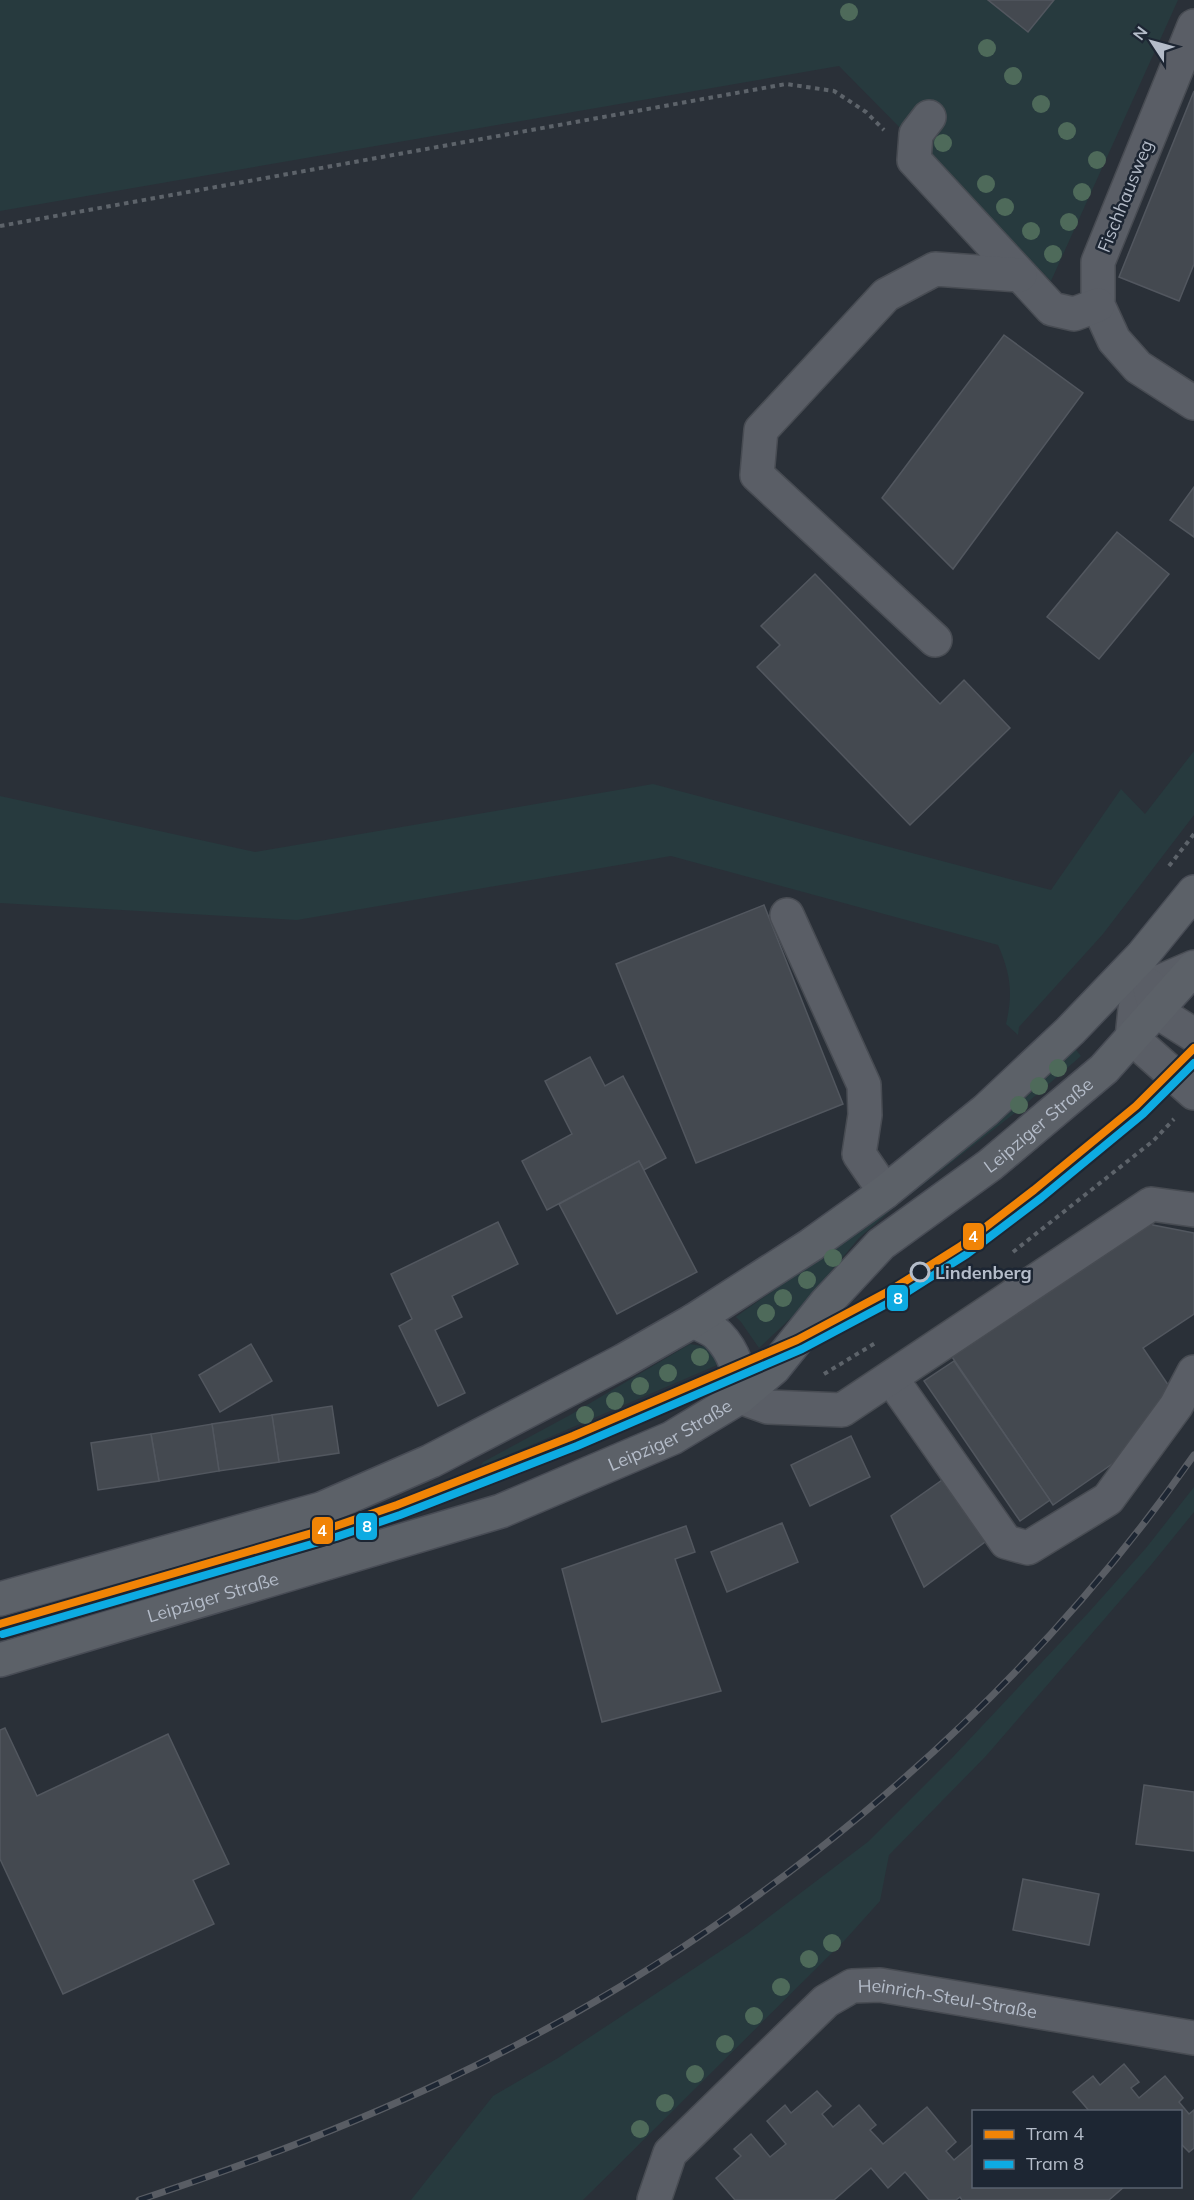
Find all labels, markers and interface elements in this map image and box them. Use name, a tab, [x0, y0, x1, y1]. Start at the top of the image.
north arrow	[1122, 12, 1182, 72]
text: N	[1128, 22, 1152, 44]
street label: Fischhausweg	[1092, 136, 1158, 256]
street label: Leipziger Straße	[979, 1072, 1097, 1177]
line badge: 4	[962, 1222, 985, 1251]
text: 4	[968, 1226, 978, 1246]
place label: Lindenberg	[935, 1261, 1032, 1284]
marker: Lindenberg	[910, 1262, 930, 1282]
line badge: 8	[886, 1284, 909, 1312]
text: 8	[893, 1288, 903, 1308]
street label: Leipziger Straße	[604, 1393, 736, 1476]
line badge: 8	[355, 1512, 378, 1541]
line badge: 4	[311, 1516, 334, 1545]
text: 8	[362, 1516, 372, 1536]
text: 4	[317, 1520, 327, 1540]
street label: Leipziger Straße	[144, 1566, 281, 1627]
street label: Heinrich-Steul-Straße	[857, 1973, 1039, 2023]
legend	[972, 2110, 1182, 2188]
text: Tram 4	[1026, 2122, 1084, 2145]
text: Tram 8	[1026, 2152, 1084, 2175]

